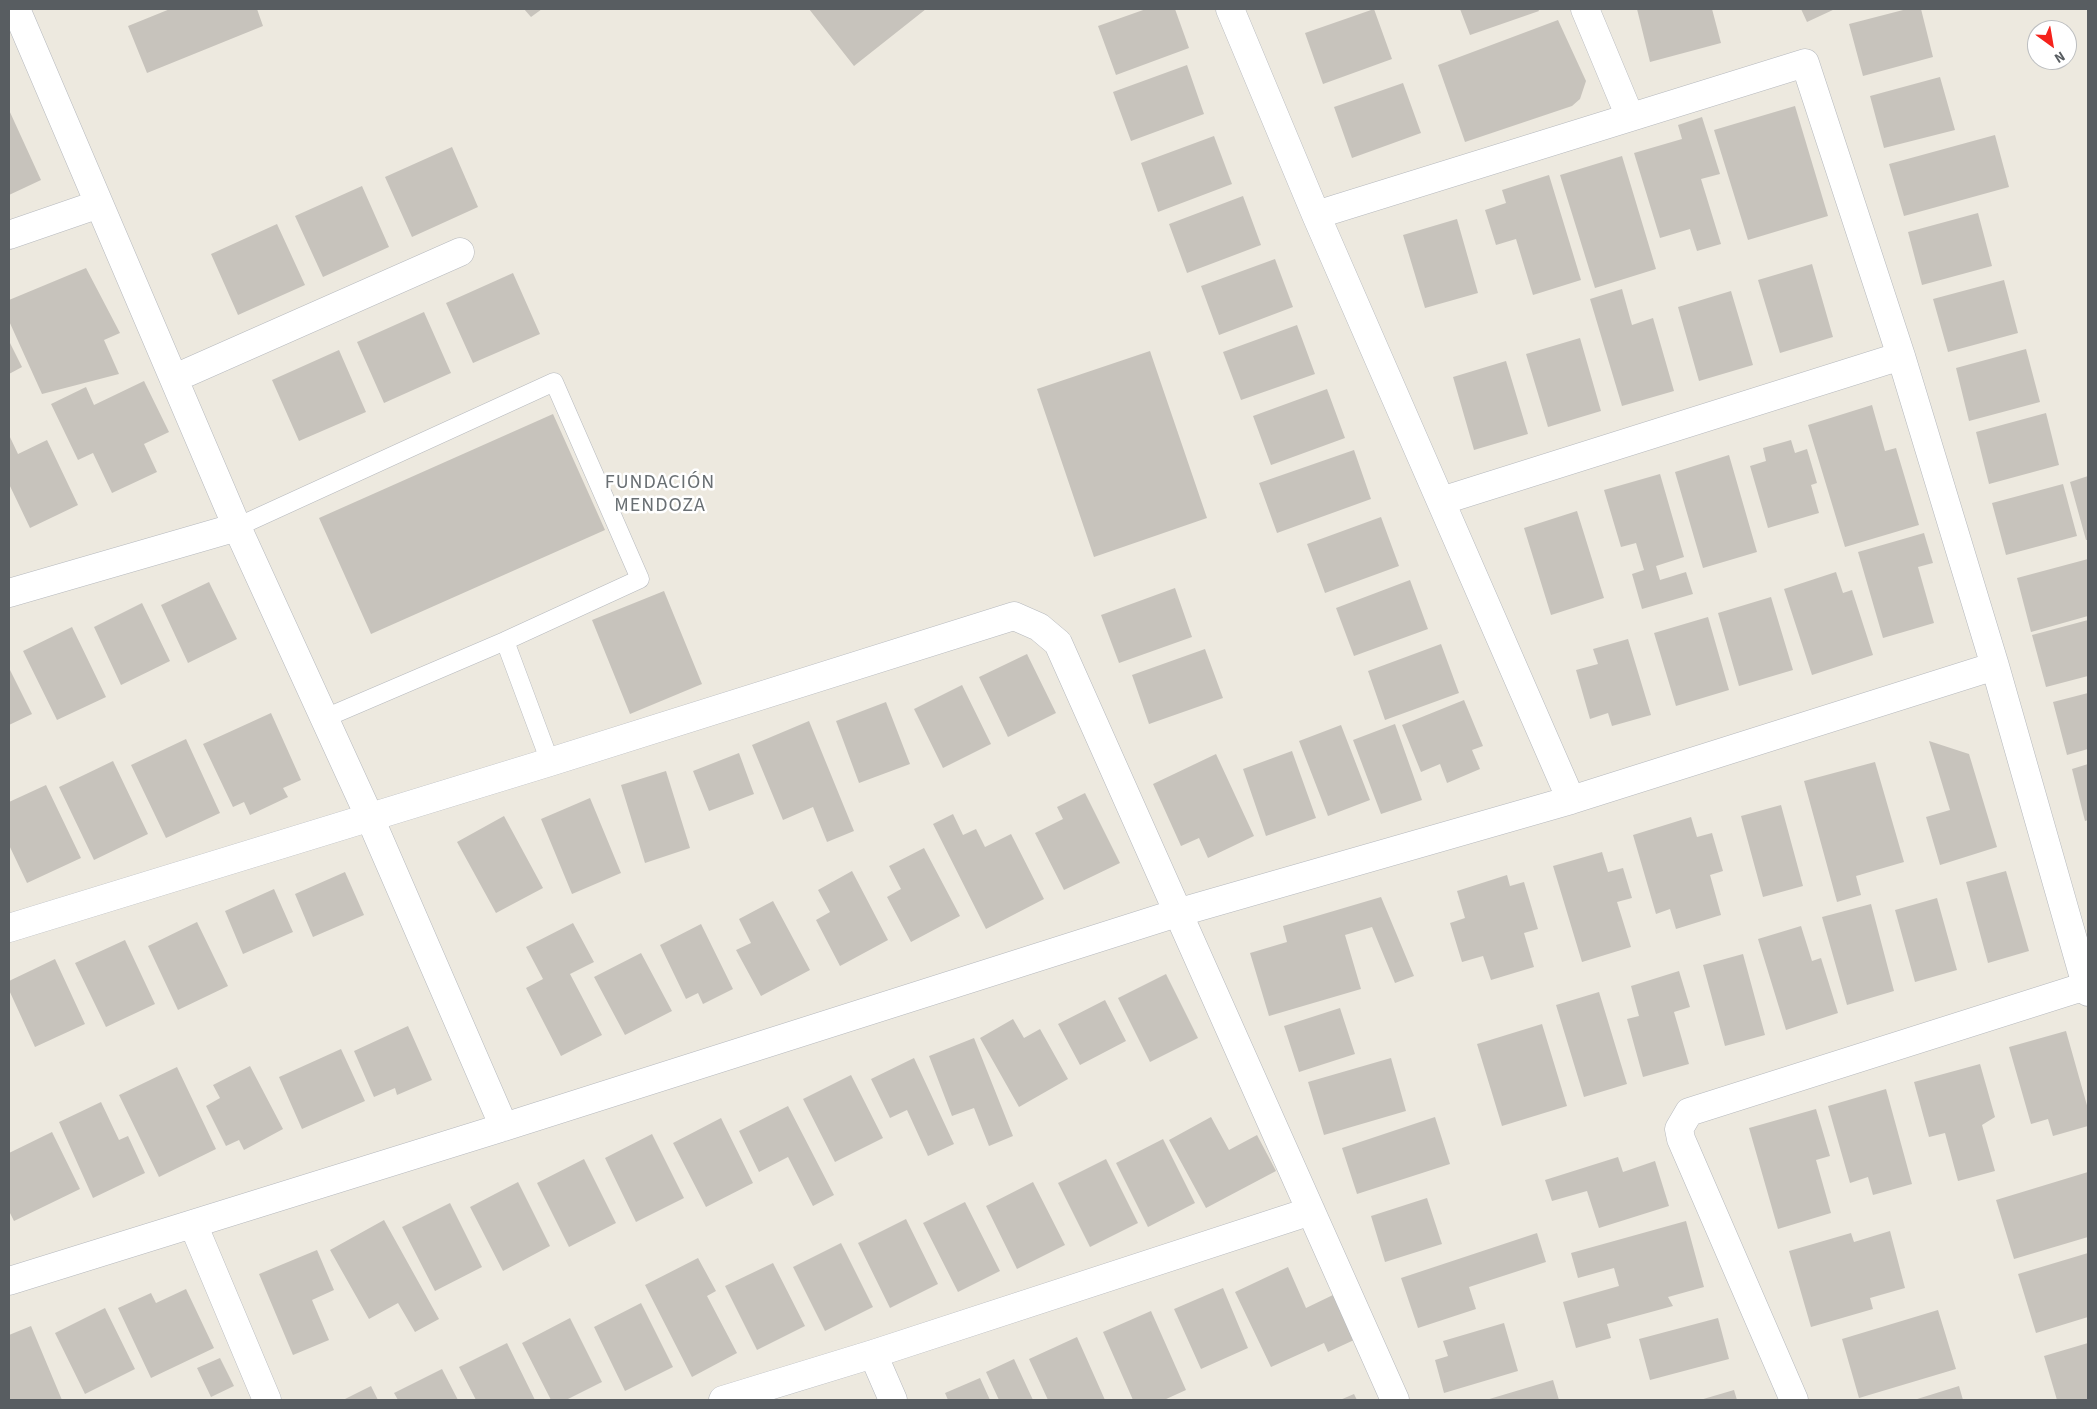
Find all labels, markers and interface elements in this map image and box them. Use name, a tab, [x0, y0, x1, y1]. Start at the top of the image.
north arrow	[2027, 20, 2077, 70]
text: N	[2050, 46, 2069, 68]
district label: FUNDACIÓN MENDOZA	[604, 472, 716, 519]

